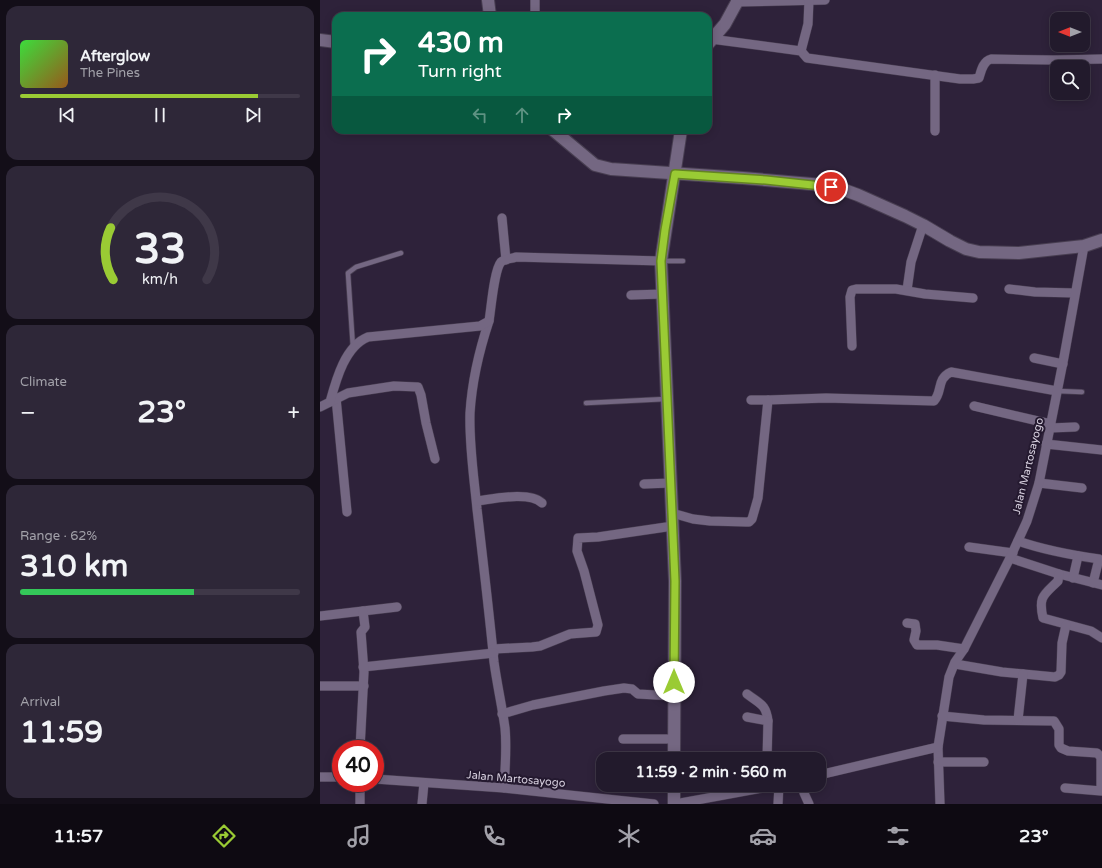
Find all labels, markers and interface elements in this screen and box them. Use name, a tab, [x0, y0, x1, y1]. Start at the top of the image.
north arrow	[1050, 12, 1090, 52]
map controls	[1050, 12, 1090, 100]
text: 430 m	[418, 26, 504, 60]
icon: right	[352, 28, 404, 80]
text: Afterglow	[80, 47, 150, 65]
text: Turn right	[418, 60, 502, 82]
button: search	[1050, 60, 1090, 100]
text: The Pines	[80, 65, 140, 81]
icon: previous	[56, 104, 78, 126]
icon: pause	[149, 104, 171, 126]
icon: next	[242, 104, 264, 126]
icon: left	[469, 104, 491, 126]
icon: ahead	[511, 104, 533, 126]
icon: right	[553, 104, 575, 126]
pin	[814, 170, 848, 204]
icon: arrive	[820, 176, 842, 198]
text: 33	[134, 225, 186, 275]
text: km/h	[142, 271, 178, 288]
text: Climate	[20, 374, 67, 390]
text: 23°	[137, 394, 186, 431]
text: −	[20, 400, 36, 426]
text: +	[288, 400, 300, 426]
street label: Jalan Martosayogo	[1010, 416, 1046, 516]
text: Range · 62%	[20, 528, 97, 544]
text: 310 km	[20, 548, 128, 585]
position arrow	[653, 661, 695, 703]
text: Arrival	[20, 694, 60, 710]
text: 11:59	[20, 714, 103, 751]
speed limit sign: 40	[332, 740, 384, 792]
text: 11:59 · 2 min · 560 m	[636, 763, 786, 781]
street label: Jalan Martosayogo	[466, 768, 566, 790]
icon: directions	[210, 822, 238, 850]
icon: music	[345, 822, 373, 850]
icon: phone	[480, 822, 508, 850]
icon: climate	[615, 822, 643, 850]
icon: car	[749, 822, 777, 850]
icon: filters	[884, 822, 912, 850]
text: 11:57	[53, 825, 103, 847]
text: 23°	[1019, 825, 1049, 847]

